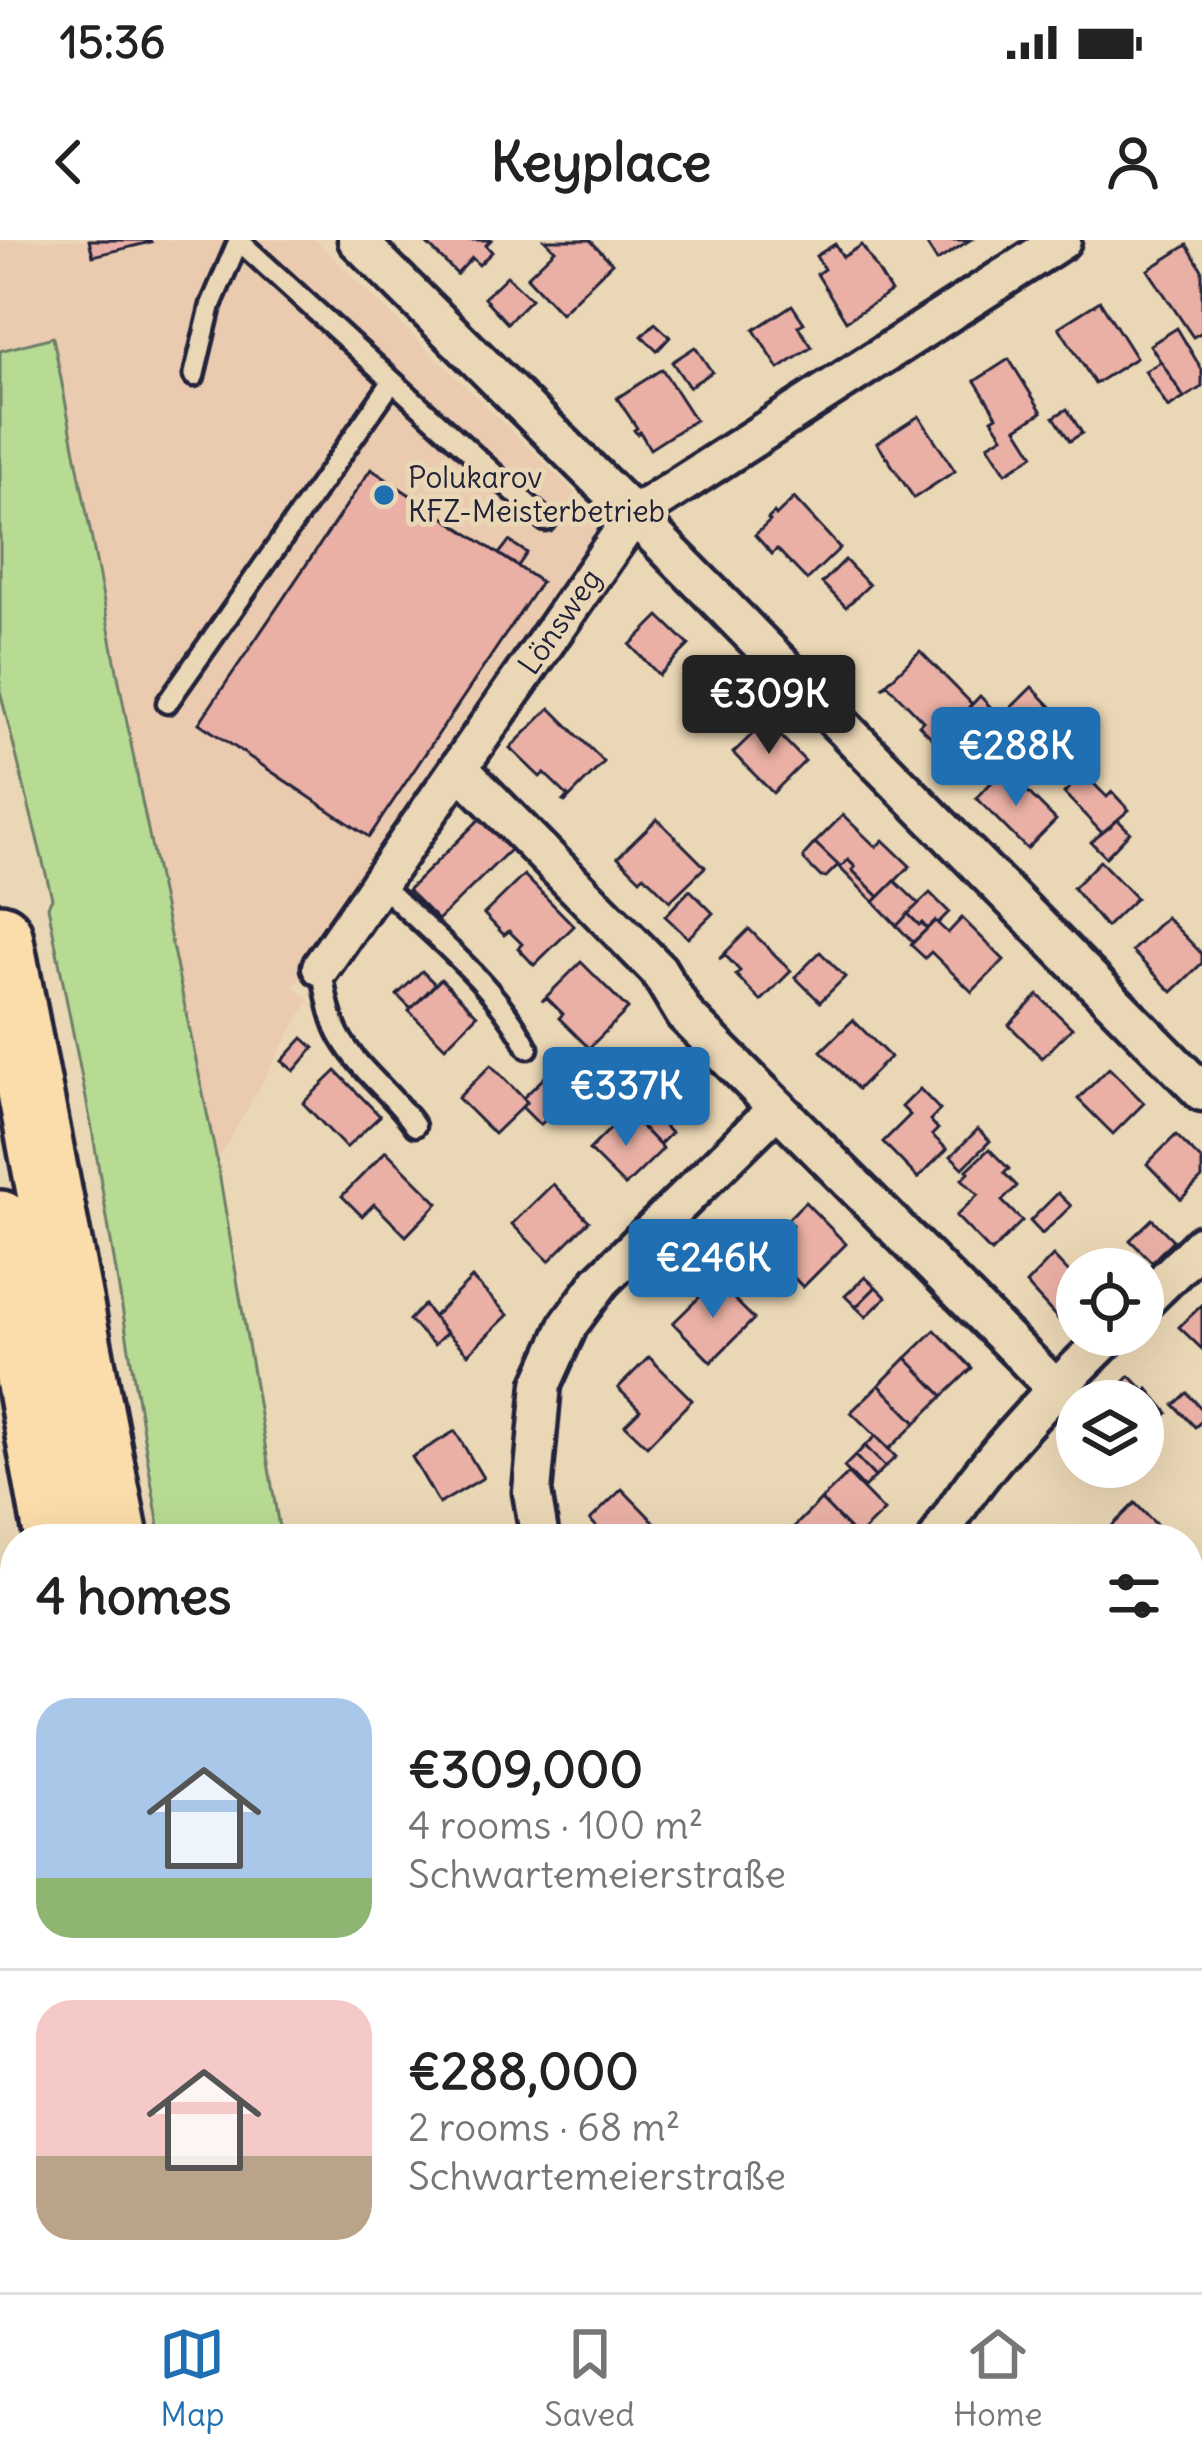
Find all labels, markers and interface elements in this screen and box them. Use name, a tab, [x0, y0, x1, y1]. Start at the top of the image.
text: 15:36	[60, 14, 165, 70]
text: Keyplace	[491, 128, 711, 196]
icon: back	[36, 129, 102, 195]
icon: person	[1100, 129, 1166, 195]
place label: Polukarov KFZ-Meisterbetrieb	[408, 458, 665, 530]
marker: Polukarov KFZ-Meisterbetrieb	[371, 482, 397, 508]
street label: Lönsweg	[509, 561, 609, 681]
pin: €309K	[685, 655, 853, 757]
text: €309K	[709, 669, 829, 718]
pin: €288K	[932, 707, 1100, 809]
text: €288K	[958, 721, 1074, 770]
pin: €337K	[542, 1047, 710, 1149]
text: €337K	[570, 1061, 682, 1110]
pin: €246K	[629, 1219, 797, 1321]
text: €246K	[656, 1233, 770, 1282]
map controls	[1056, 1248, 1164, 1488]
button: locate	[1056, 1248, 1164, 1356]
button: layers	[1056, 1380, 1164, 1488]
icon: filters	[1101, 1563, 1167, 1629]
text: 4 homes	[36, 1564, 231, 1628]
text: €309,000	[408, 1737, 643, 1801]
icon: home	[132, 1746, 276, 1890]
text: 4 rooms · 100 m²	[408, 1801, 703, 1850]
text: Schwartemeierstraße	[408, 1850, 786, 1899]
text: €288,000	[408, 2039, 639, 2103]
icon: home	[132, 2048, 276, 2192]
text: 2 rooms · 68 m²	[408, 2103, 680, 2152]
text: Schwartemeierstraße	[408, 2152, 786, 2201]
tab: Map	[159, 2321, 225, 2435]
tab: Saved	[544, 2321, 635, 2435]
tab: Home	[954, 2321, 1043, 2435]

